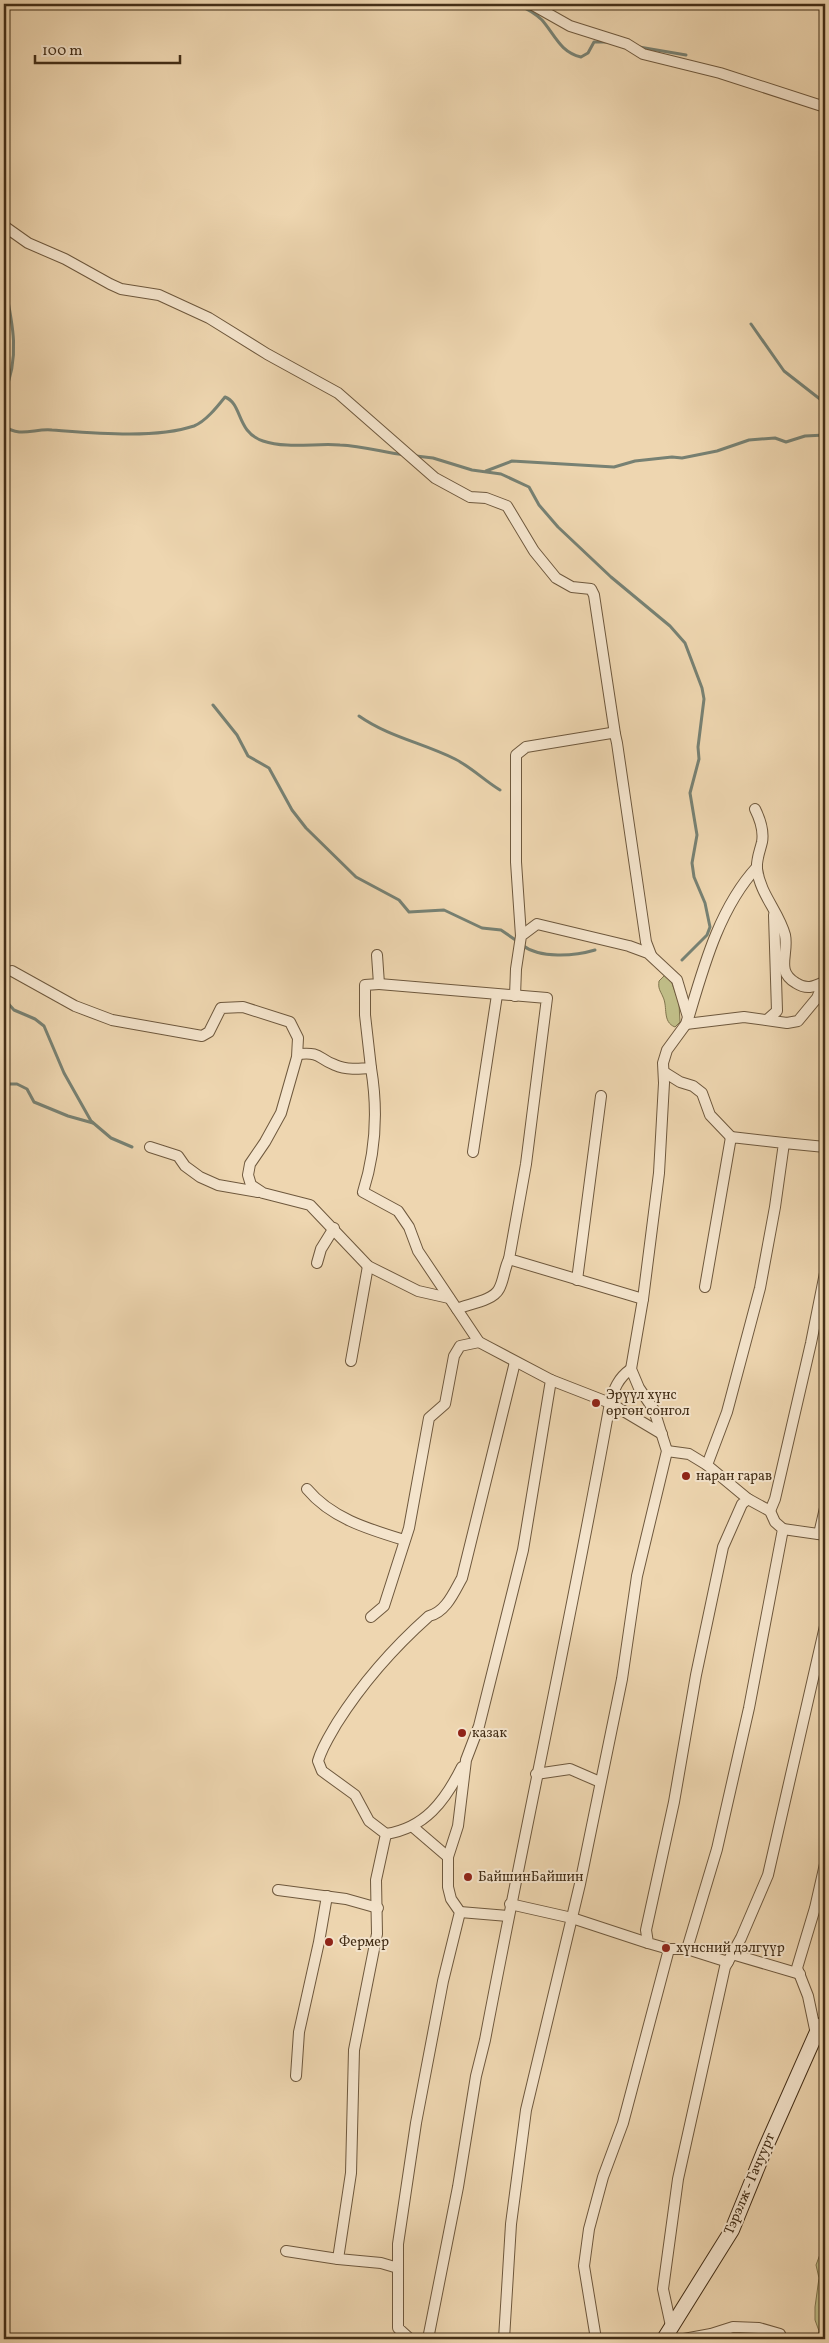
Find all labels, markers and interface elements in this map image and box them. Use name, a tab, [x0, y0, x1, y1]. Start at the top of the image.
scale bar	[35, 32, 180, 64]
text: 100 m	[42, 41, 82, 62]
place label: Эрүүл хүнс өргөн сонгол	[606, 1386, 690, 1421]
marker: Эрүүл хүнс өргөн сонгол	[590, 1397, 602, 1409]
place label: наран гарав	[696, 1467, 772, 1486]
marker: наран гарав	[680, 1470, 692, 1482]
place label: казак	[472, 1724, 507, 1743]
marker: казак	[456, 1727, 468, 1739]
place label: БайшинБайшин	[478, 1868, 584, 1887]
marker: БайшинБайшин	[462, 1871, 474, 1883]
place label: Фермер	[339, 1933, 389, 1952]
marker: Фермер	[323, 1936, 335, 1948]
place label: хүнсний дэлгүүр	[676, 1939, 785, 1958]
marker: хүнсний дэлгүүр	[660, 1942, 672, 1954]
street label: Тэрэлж - Гачуурт	[720, 2130, 780, 2238]

